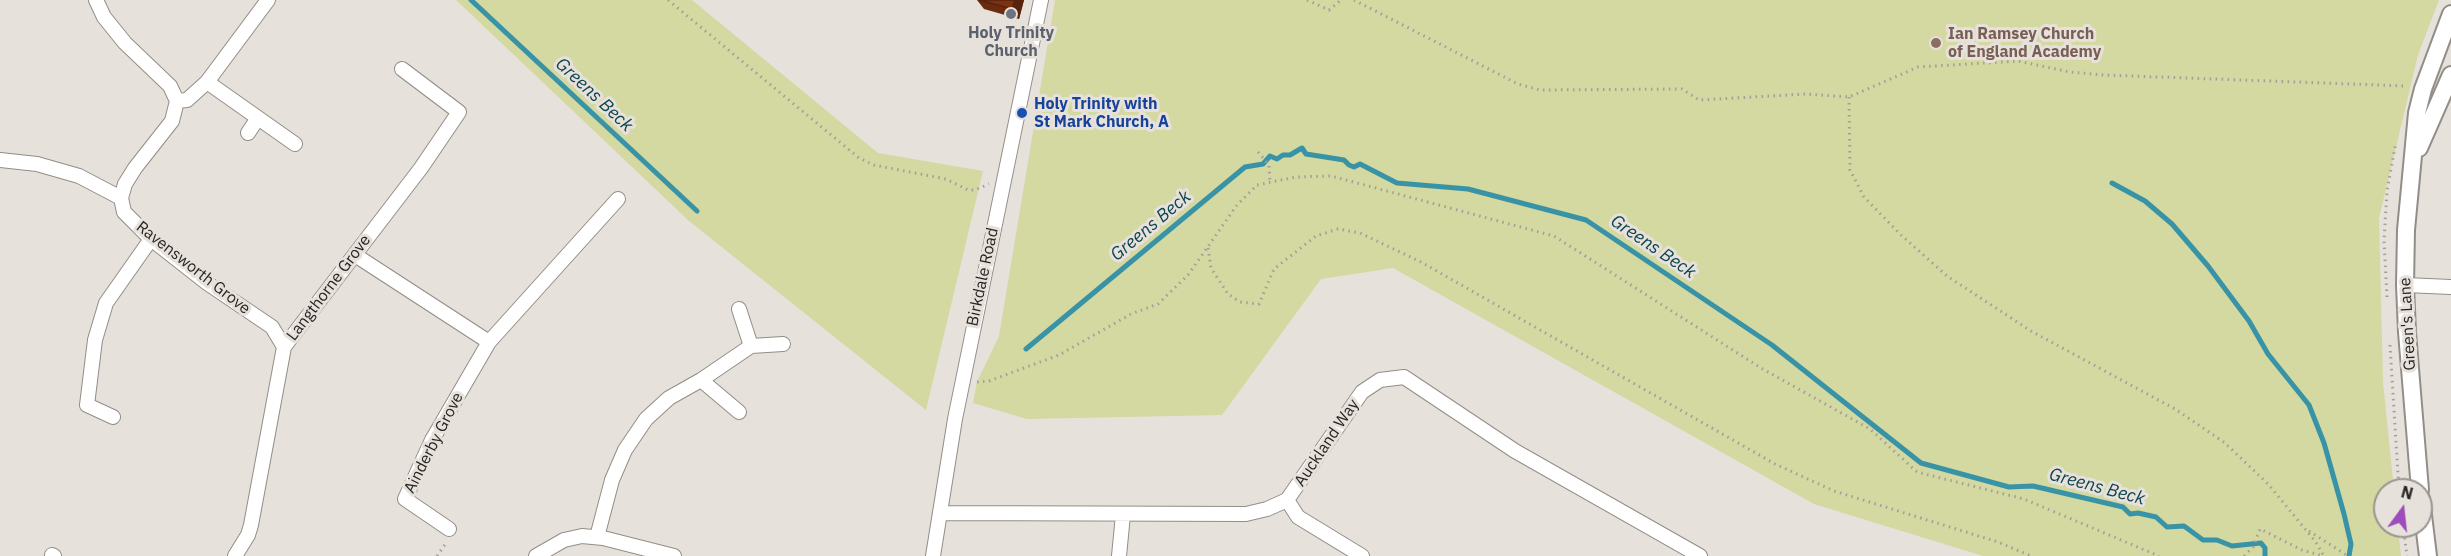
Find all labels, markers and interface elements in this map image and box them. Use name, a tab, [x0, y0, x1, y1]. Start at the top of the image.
marker: Holy Trinity Church	[1004, 7, 1018, 21]
place label: Holy Trinity Church	[968, 23, 1054, 61]
place label: Ian Ramsey Church of England Academy	[1948, 24, 2101, 62]
marker: Ian Ramsey Church of England Academy	[1929, 36, 1943, 50]
water label: Greens Beck	[551, 54, 637, 136]
place label: Holy Trinity with St Mark Church, A	[1034, 94, 1169, 132]
marker: Holy Trinity with St Mark Church, A	[1015, 106, 1029, 120]
water label: Greens Beck	[1106, 186, 1196, 266]
water label: Greens Beck	[1606, 211, 1700, 283]
street label: Ravensworth Grove	[132, 217, 254, 319]
street label: Birkdale Road	[963, 226, 1003, 328]
street label: Langthorne Grove	[283, 231, 375, 345]
street label: Green's Lane	[2396, 277, 2420, 371]
street label: Ainderby Grove	[400, 389, 468, 497]
street label: Auckland Way	[1291, 396, 1363, 490]
water label: Greens Beck	[2047, 464, 2147, 510]
north arrow	[2373, 478, 2433, 538]
text: N	[2399, 481, 2415, 504]

